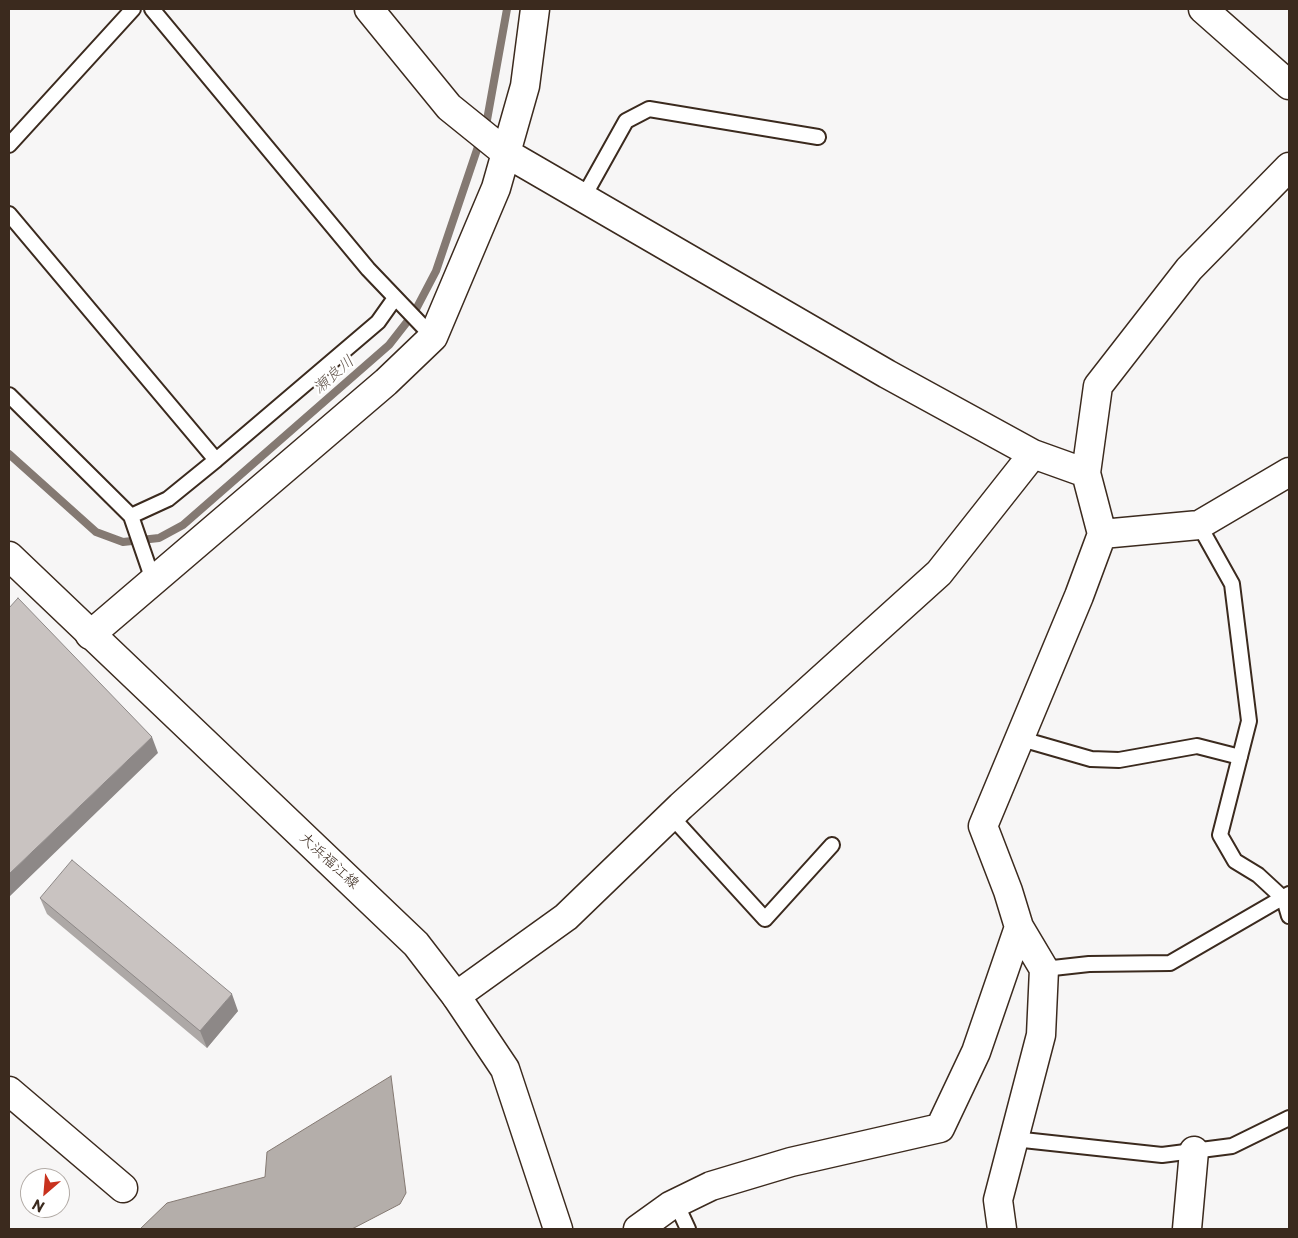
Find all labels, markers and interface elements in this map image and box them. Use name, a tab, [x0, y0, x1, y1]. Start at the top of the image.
water label: 瀬良川	[310, 352, 358, 398]
street label: 大浜福江線	[295, 829, 363, 893]
north arrow	[20, 1168, 70, 1218]
text: N	[29, 1194, 48, 1218]

